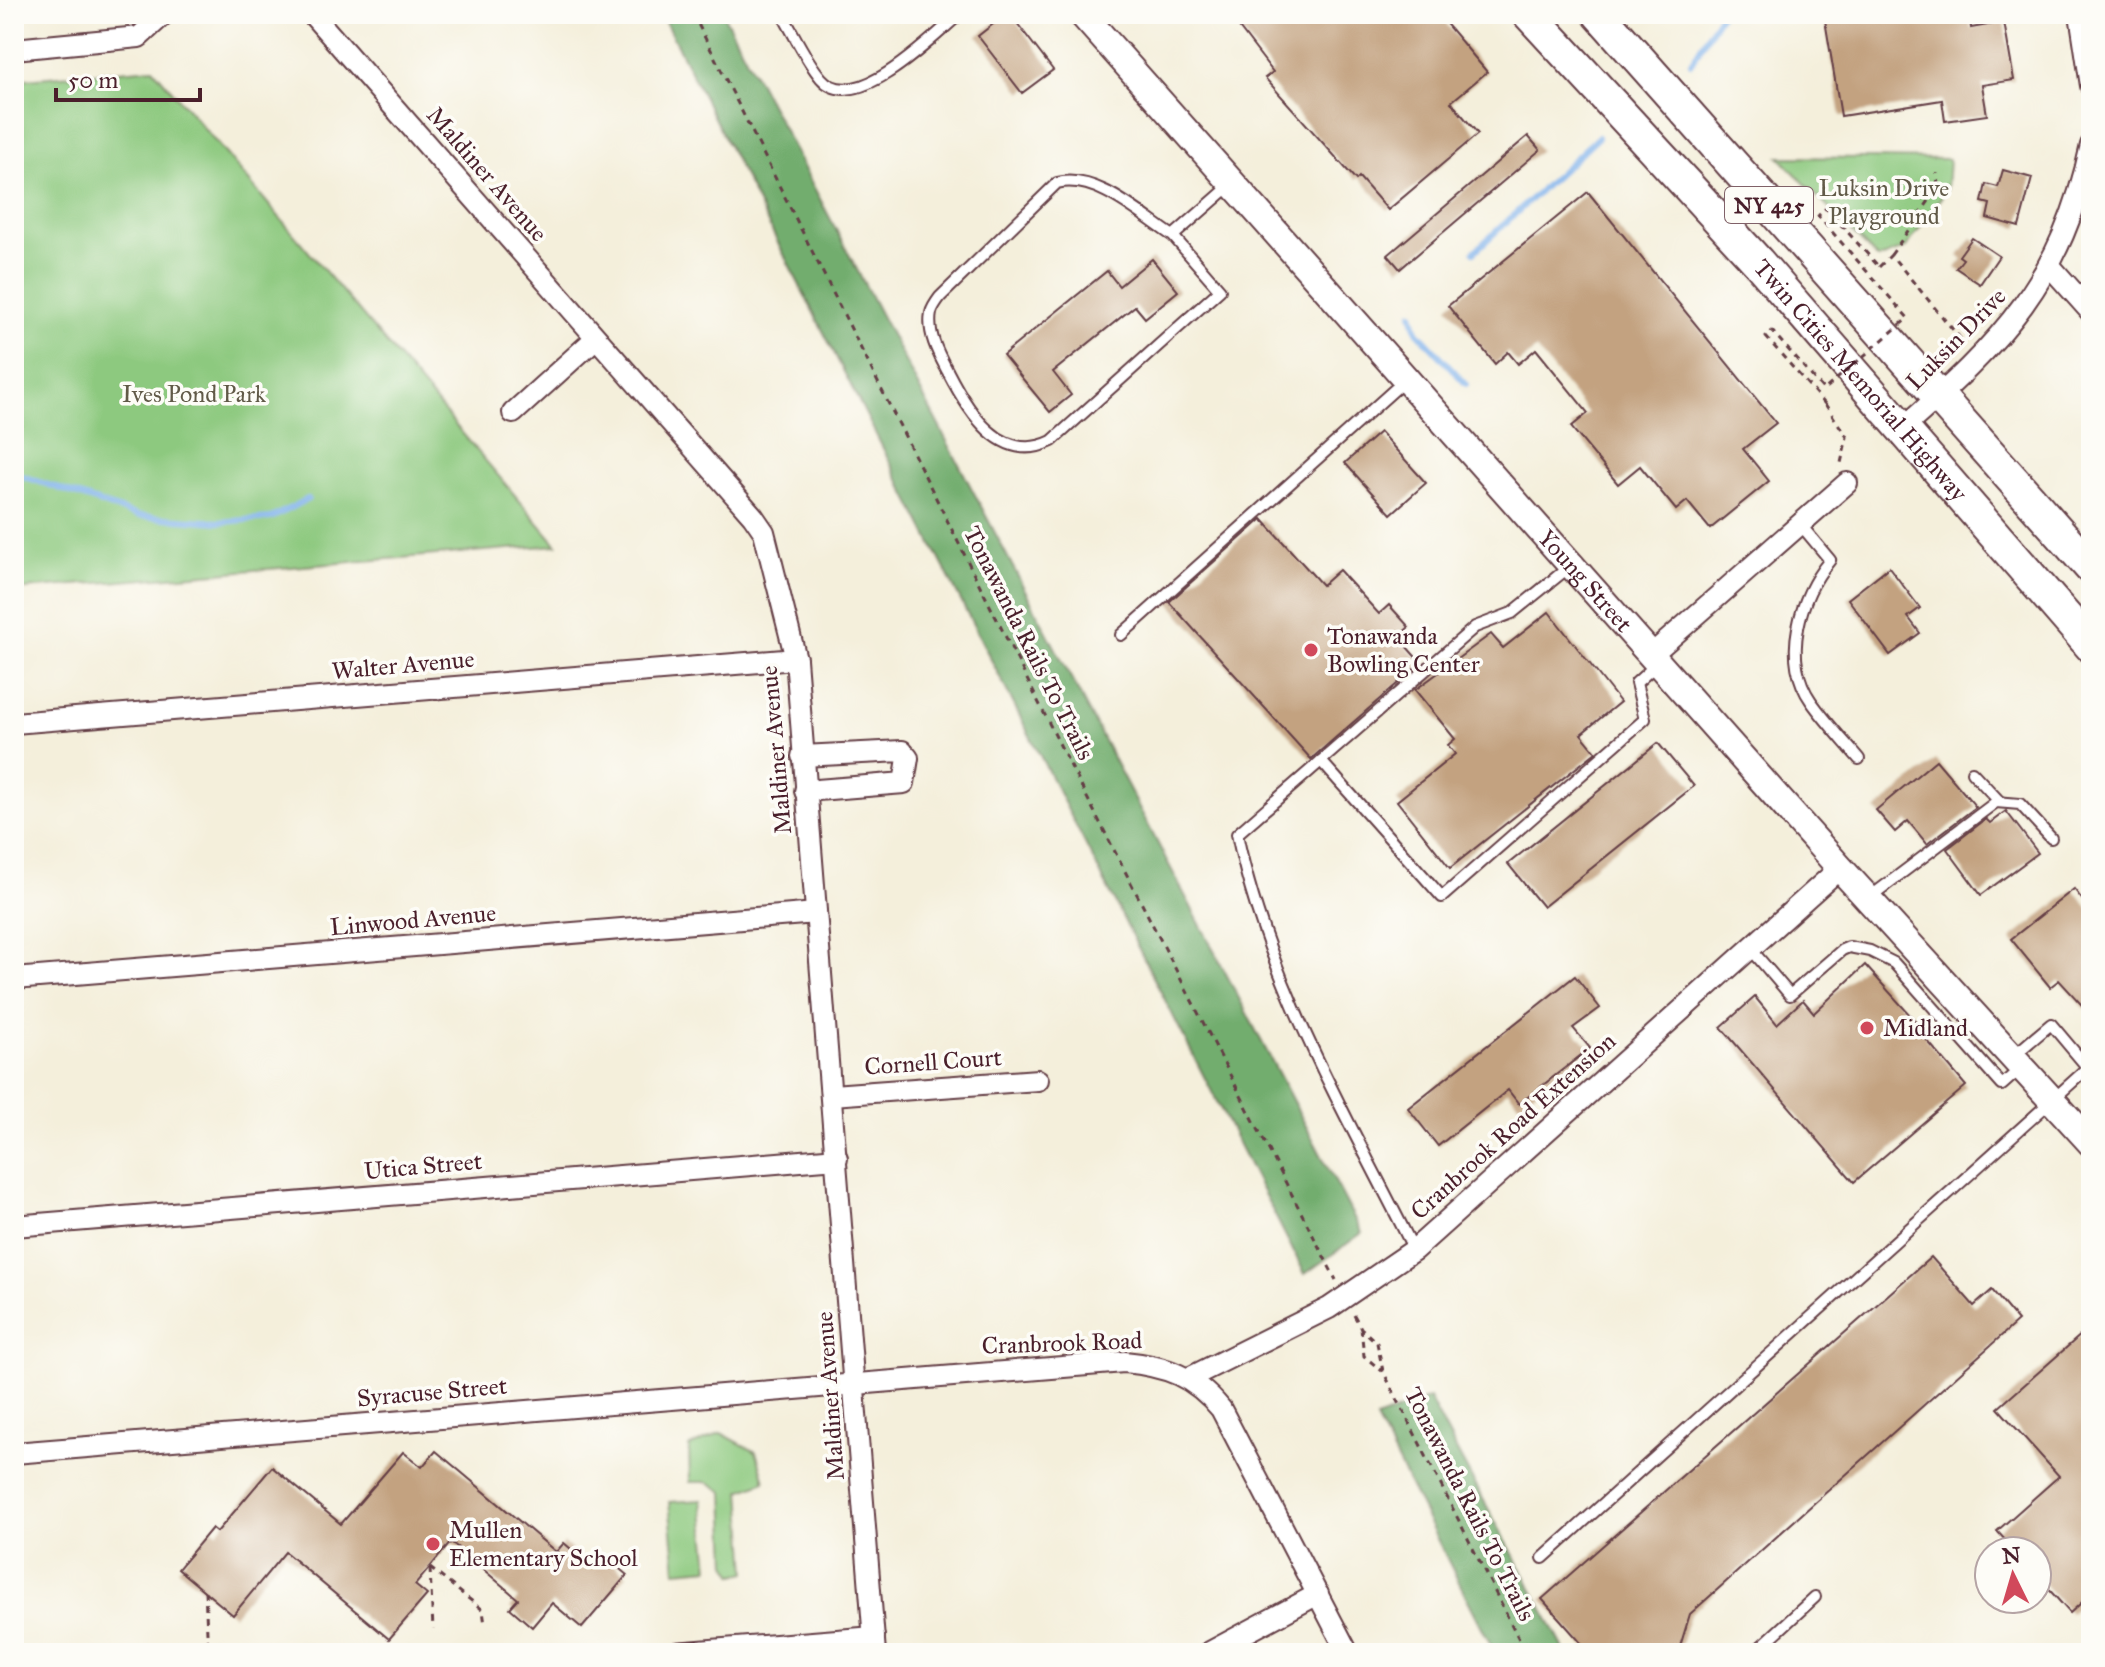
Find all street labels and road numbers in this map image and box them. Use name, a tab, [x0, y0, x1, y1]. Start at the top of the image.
street label: Maldiner Avenue	[420, 100, 554, 248]
road number: NY 425	[1725, 187, 1813, 223]
street label: Twin Cities Memorial Highway	[1747, 253, 1974, 508]
street label: Luksin Drive	[1900, 282, 2012, 396]
street label: Tonawanda Rails To Trails	[957, 521, 1101, 765]
street label: Young Street	[1532, 523, 1639, 639]
street label: Walter Avenue	[331, 644, 475, 686]
street label: Maldiner Avenue	[754, 664, 798, 836]
street label: Linwood Avenue	[329, 898, 497, 942]
street label: Cranbrook Road Extension	[1404, 1026, 1622, 1226]
street label: Cornell Court	[863, 1042, 1003, 1082]
street label: Utica Street	[363, 1146, 484, 1186]
street label: Maldiner Avenue	[809, 1311, 851, 1481]
street label: Cranbrook Road	[981, 1325, 1143, 1361]
street label: Syracuse Street	[356, 1370, 509, 1414]
street label: Tonawanda Rails To Trails	[1398, 1382, 1542, 1626]

